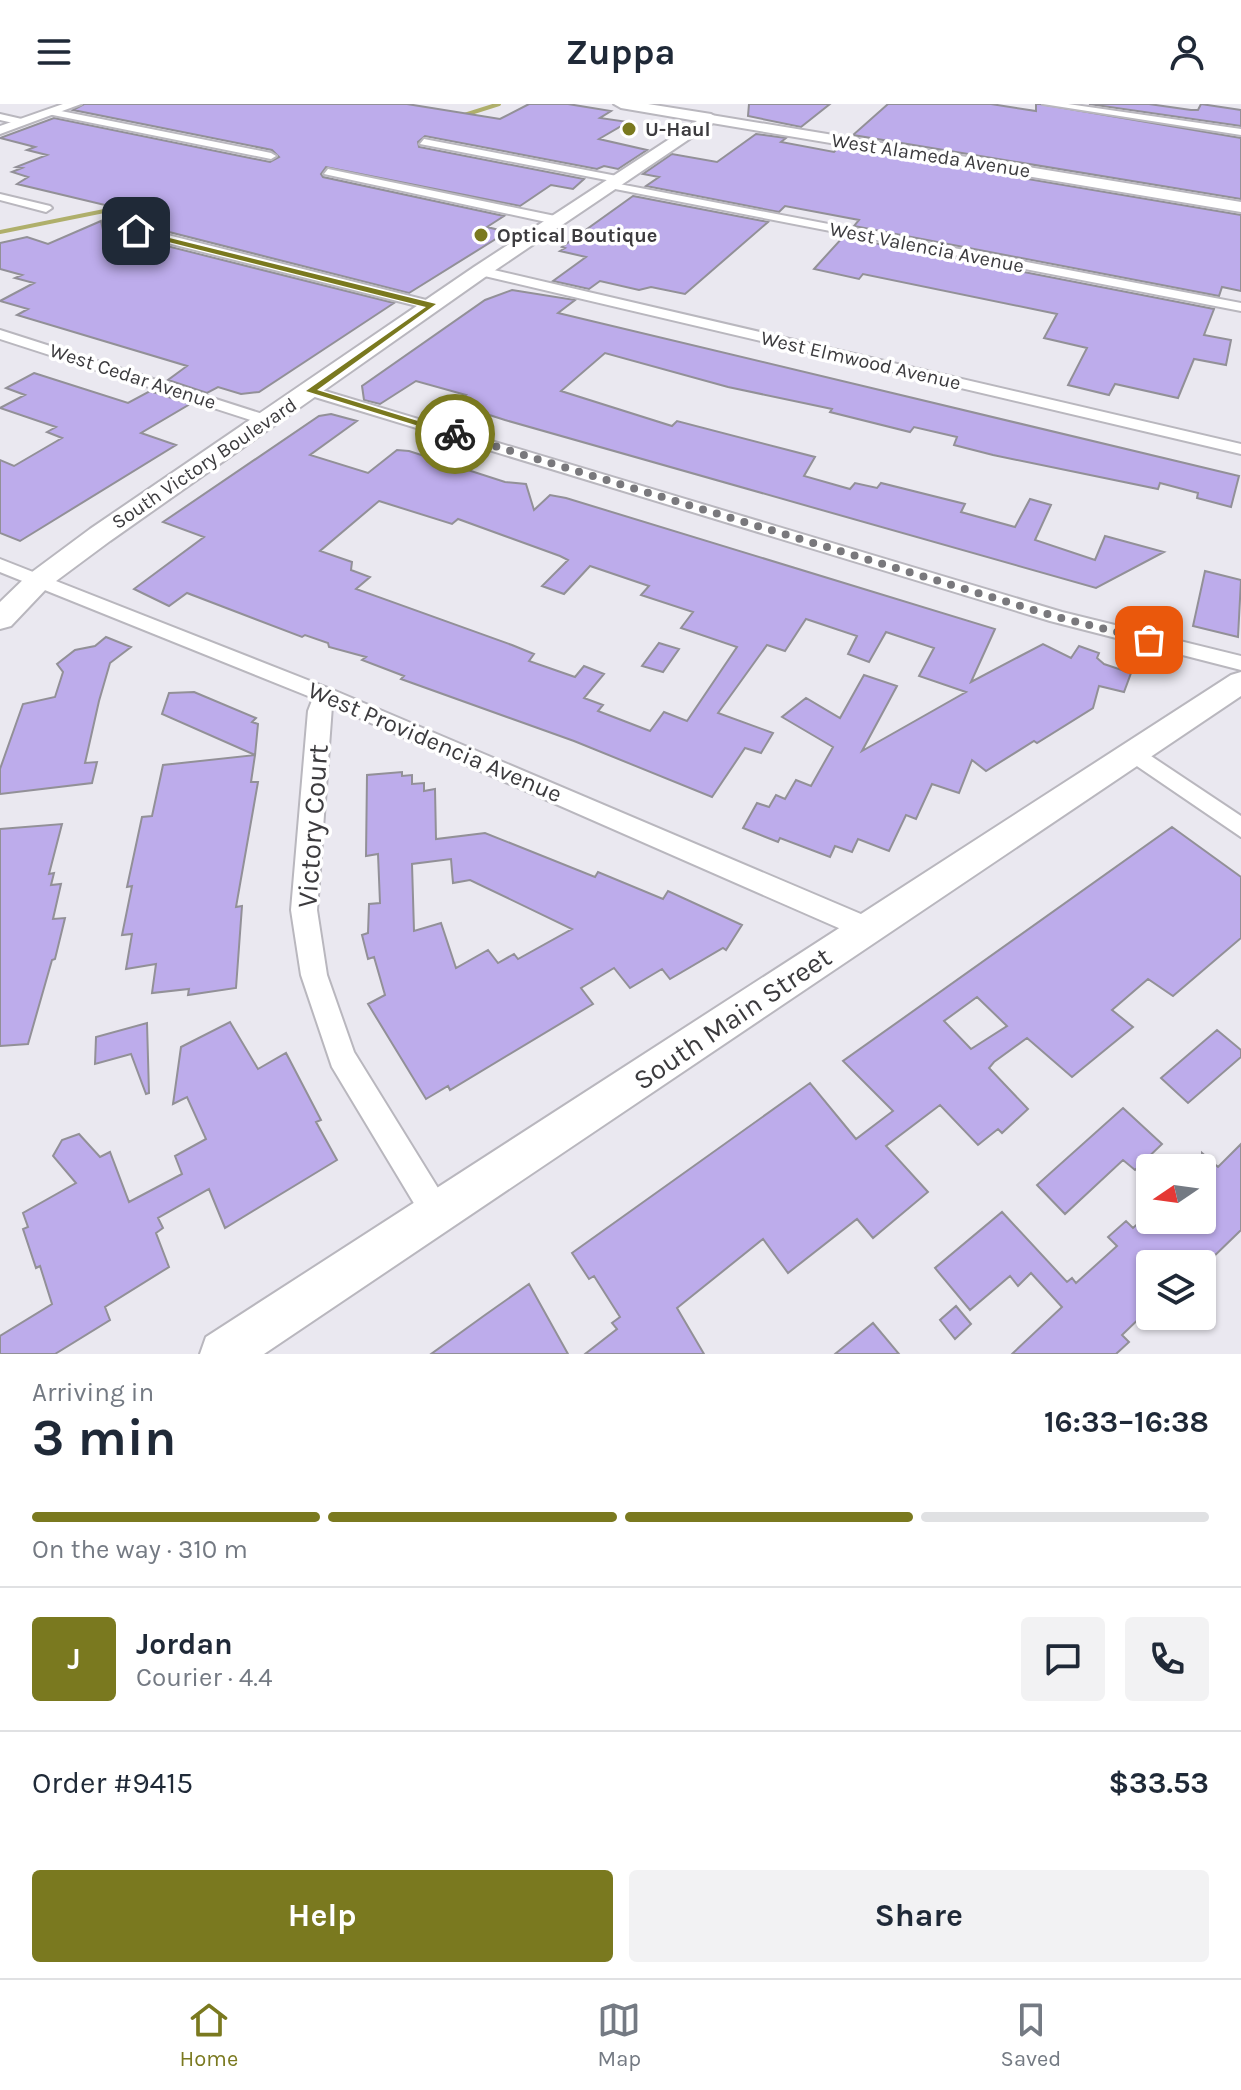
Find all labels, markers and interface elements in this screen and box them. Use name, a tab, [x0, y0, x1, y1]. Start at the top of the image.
icon: menu	[32, 30, 76, 74]
icon: person	[1165, 30, 1209, 74]
text: Zuppa	[565, 31, 676, 73]
place label: U-Haul	[645, 118, 711, 141]
marker: U-Haul	[620, 120, 638, 138]
street label: West Alameda Avenue	[830, 128, 1032, 183]
pin	[102, 197, 170, 265]
icon: home	[114, 209, 158, 253]
street label: West Valencia Avenue	[828, 217, 1026, 278]
place label: Optical Boutique	[497, 224, 657, 247]
marker: Optical Boutique	[472, 226, 490, 244]
street label: West Elmwood Avenue	[759, 326, 963, 395]
street label: West Cedar Avenue	[47, 339, 219, 414]
street label: South Victory Boulevard	[107, 393, 301, 534]
courier	[415, 394, 495, 474]
icon: bike	[433, 412, 477, 456]
pin	[1115, 606, 1183, 674]
icon: bag	[1127, 618, 1171, 662]
street label: West Providencia Avenue	[304, 676, 566, 808]
street label: Victory Court	[290, 743, 335, 909]
street label: South Main Street	[627, 940, 837, 1097]
north arrow	[1136, 1154, 1216, 1234]
map controls	[1136, 1154, 1216, 1330]
button: layers	[1136, 1250, 1216, 1330]
text: Arriving in	[32, 1377, 154, 1408]
text: 16:33–16:38	[1044, 1404, 1209, 1440]
text: 3 min	[32, 1407, 176, 1468]
text: On the way · 310 m	[32, 1534, 248, 1565]
button: chat	[1021, 1617, 1105, 1701]
button: phone	[1125, 1617, 1209, 1701]
text: Jordan	[136, 1626, 233, 1662]
text: J	[67, 1641, 81, 1677]
text: Courier · 4.4	[136, 1662, 272, 1693]
text: Order #9415	[32, 1765, 193, 1801]
text: $33.53	[1108, 1765, 1209, 1801]
button: Help	[32, 1870, 613, 1962]
button: Share	[629, 1870, 1209, 1962]
tab: Home	[180, 1998, 238, 2072]
tab: Map	[597, 1998, 641, 2072]
tab: Saved	[1001, 1998, 1061, 2072]

